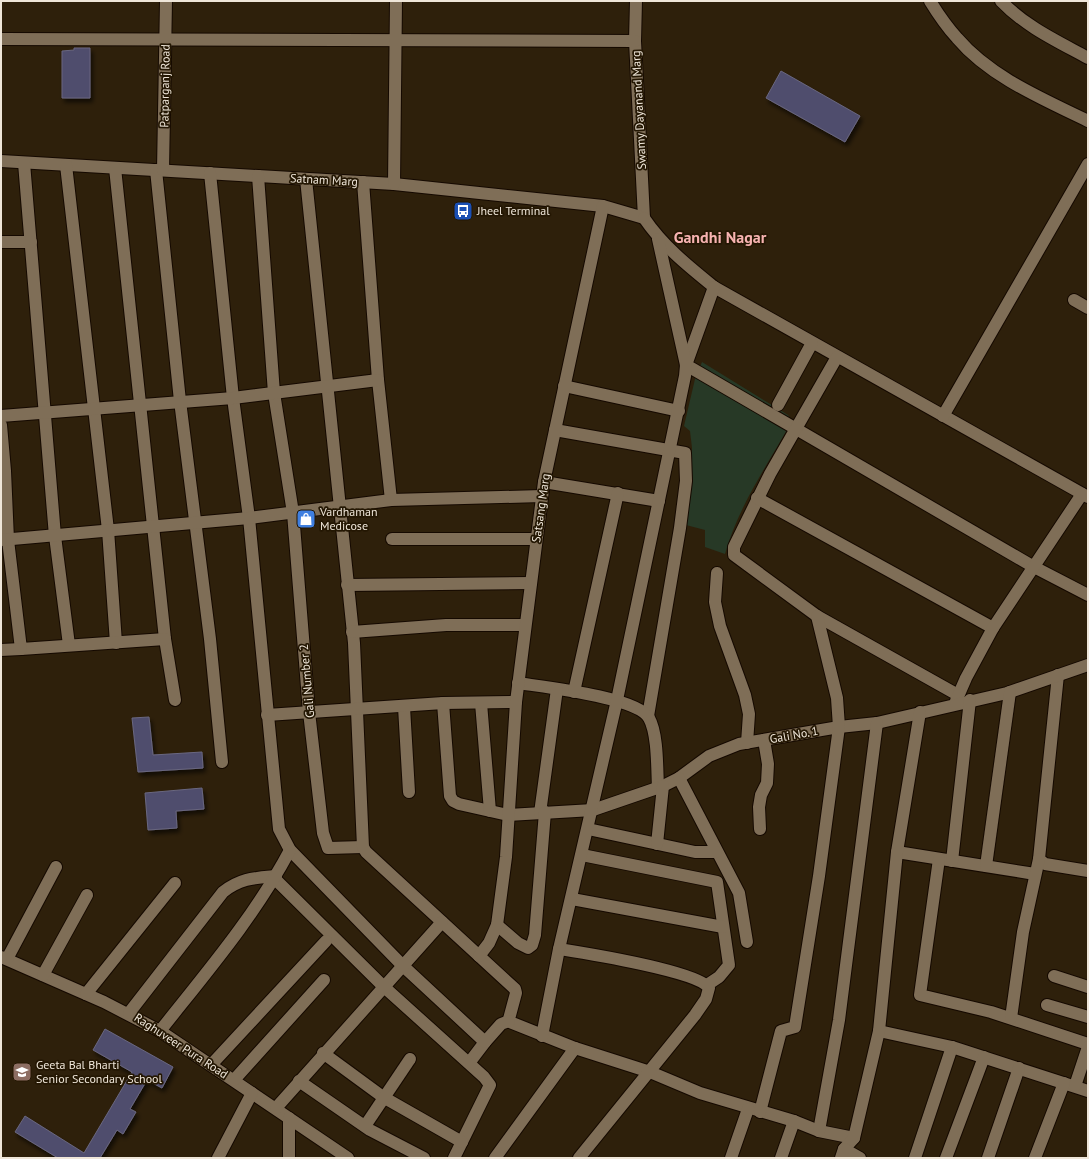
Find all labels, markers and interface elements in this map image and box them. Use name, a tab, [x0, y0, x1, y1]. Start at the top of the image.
street label: Patparganj Road	[156, 44, 173, 128]
street label: Swamy Dayanand Marg	[628, 50, 649, 170]
street label: Satnam Marg	[290, 170, 358, 189]
bus stop icon: Jheel Terminal	[452, 200, 474, 222]
place label: Jheel Terminal	[476, 203, 550, 218]
district label: Gandhi Nagar	[674, 227, 767, 247]
street label: Satsang Marg	[528, 472, 553, 543]
place label: Vardhaman Medicose	[319, 504, 377, 533]
shop icon: Vardhaman Medicose	[295, 508, 317, 530]
street label: Gali Number 2	[296, 644, 317, 719]
street label: Gali No. 1	[768, 723, 819, 746]
street label: Raghuveer Pura Road	[132, 1010, 231, 1082]
place label: Geeta Bal Bharti Senior Secondary School	[36, 1057, 162, 1086]
school or university icon: Geeta Bal Bharti Senior Secondary School	[11, 1061, 33, 1083]

